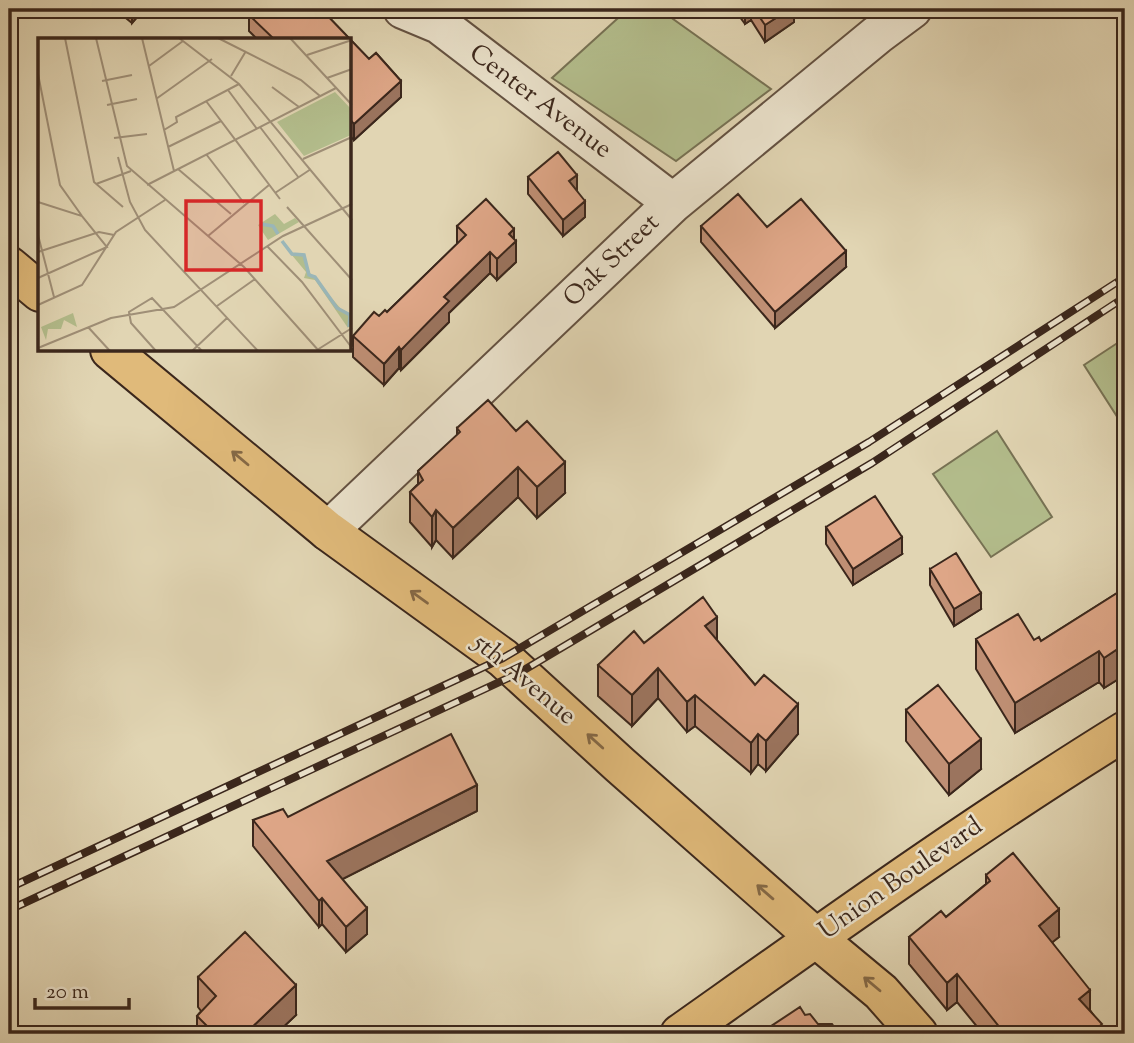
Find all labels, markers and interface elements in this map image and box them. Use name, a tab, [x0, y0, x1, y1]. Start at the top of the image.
street label: Center Avenue	[461, 36, 619, 168]
inset map	[38, 38, 352, 352]
street label: Oak Street	[556, 206, 668, 316]
one-way arrow	[231, 450, 249, 466]
one-way arrow	[410, 590, 429, 604]
street label: 5th Avenue	[463, 624, 584, 734]
one-way arrow	[587, 733, 604, 750]
street label: Union Boulevard	[811, 808, 991, 949]
one-way arrow	[757, 884, 774, 901]
scale bar	[35, 966, 130, 1010]
one-way arrow	[863, 976, 881, 992]
text: 20 m	[46, 978, 89, 1008]

